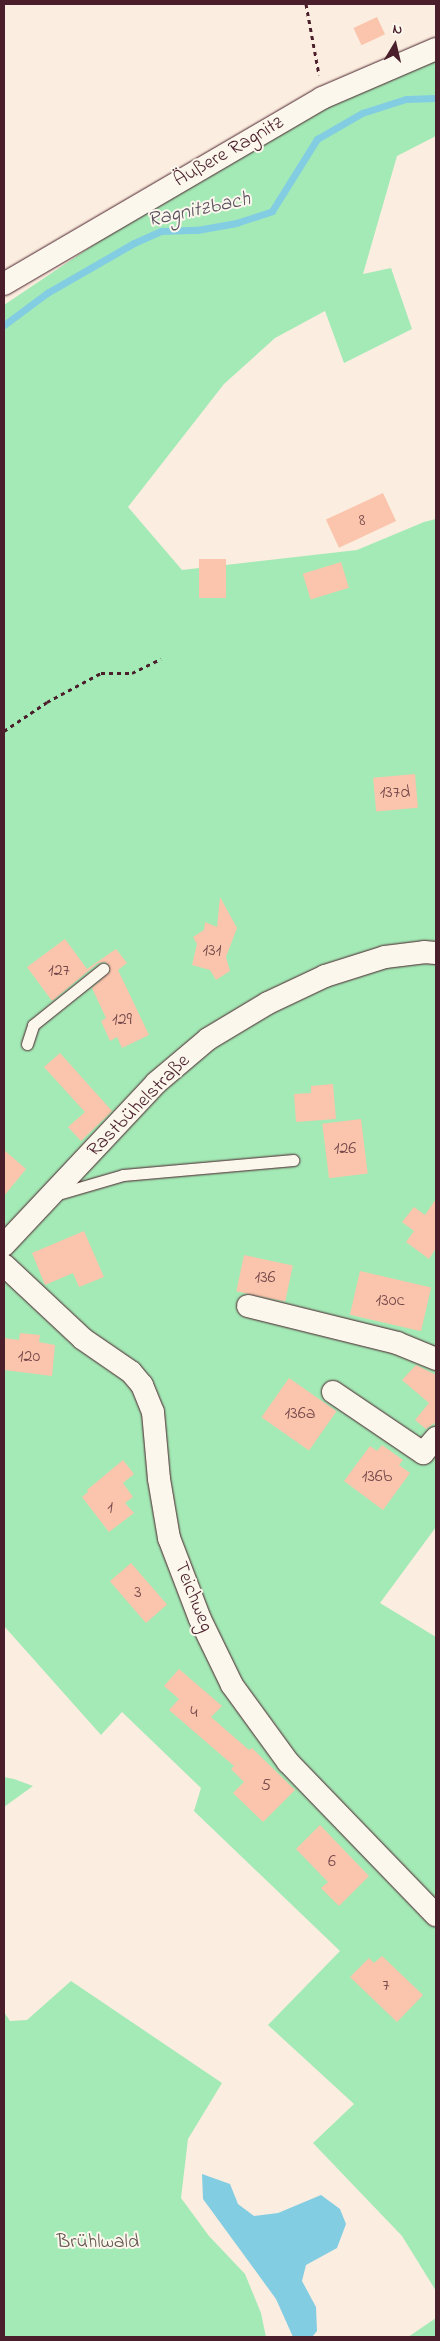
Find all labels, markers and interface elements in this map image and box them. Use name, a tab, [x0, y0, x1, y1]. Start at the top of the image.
text: N	[391, 19, 404, 41]
north arrow	[370, 20, 420, 70]
street label: Äußere Ragnitz	[170, 111, 288, 193]
water label: Ragnitzbach	[145, 187, 253, 233]
house number: 8	[359, 510, 365, 532]
house number: 137d	[380, 782, 410, 804]
house number: 131	[203, 940, 221, 962]
house number: 127	[48, 960, 70, 982]
house number: 129	[112, 1009, 132, 1031]
street label: Rastbühelstraße	[82, 1049, 196, 1163]
house number: 126	[334, 1138, 356, 1160]
house number: 136	[254, 1267, 276, 1289]
house number: 130c	[376, 1290, 404, 1312]
house number: 120	[18, 1346, 40, 1368]
house number: 136a	[285, 1403, 315, 1425]
house number: 136b	[362, 1466, 392, 1488]
house number: 1	[107, 1497, 113, 1519]
street label: Teichweg	[168, 1558, 218, 1636]
house number: 3	[134, 1582, 142, 1604]
house number: 4	[190, 1702, 198, 1724]
house number: 5	[261, 1775, 271, 1797]
house number: 6	[328, 1851, 336, 1873]
house number: 7	[382, 1975, 390, 1997]
park label: Brühlwald	[57, 2230, 139, 2254]

